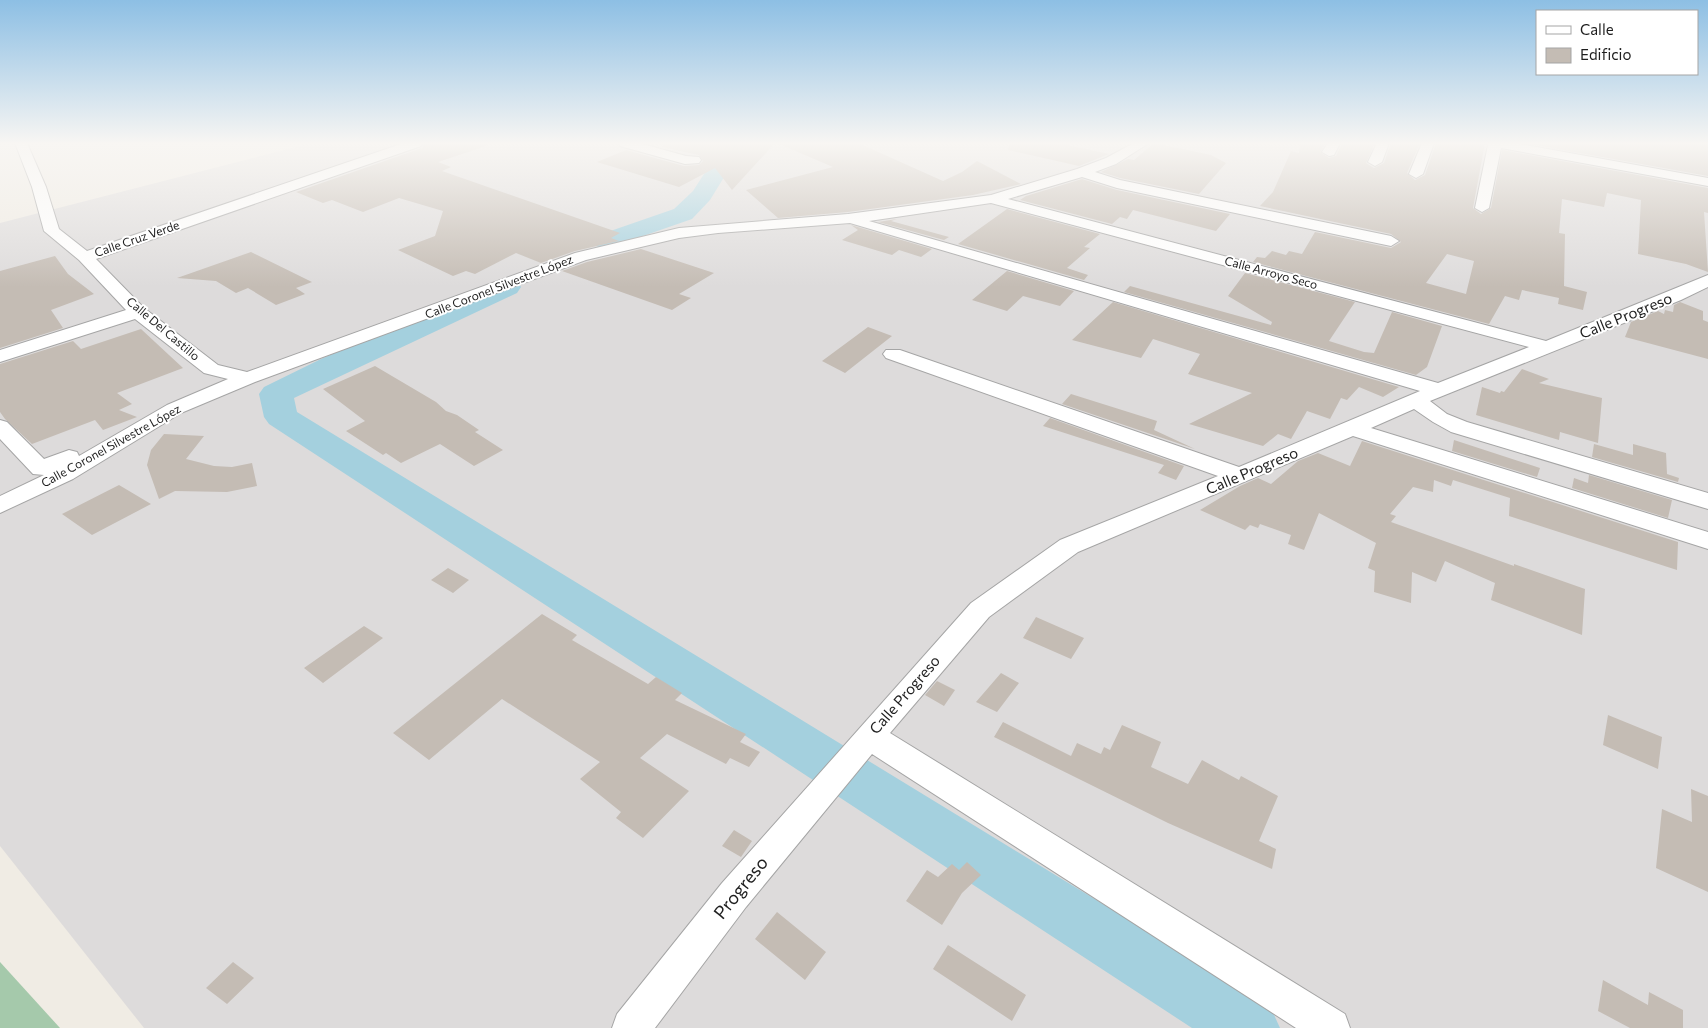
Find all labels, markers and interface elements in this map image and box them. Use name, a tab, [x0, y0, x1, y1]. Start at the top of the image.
legend	[1536, 10, 1698, 75]
text: Calle	[1580, 20, 1614, 38]
text: Edificio	[1580, 45, 1631, 63]
street label: Calle Cruz Verde	[92, 217, 181, 259]
street label: Calle Coronel Silvestre López	[423, 251, 575, 321]
street label: Calle Arroyo Seco	[1223, 253, 1319, 291]
street label: Calle Progreso	[1577, 288, 1675, 342]
street label: Calle Del Castillo	[124, 294, 203, 363]
street label: Calle Coronel Silvestre López	[38, 401, 183, 489]
street label: Calle Progreso	[1203, 443, 1300, 498]
street label: Calle Progreso	[865, 651, 943, 737]
street label: Progreso	[708, 852, 772, 923]

